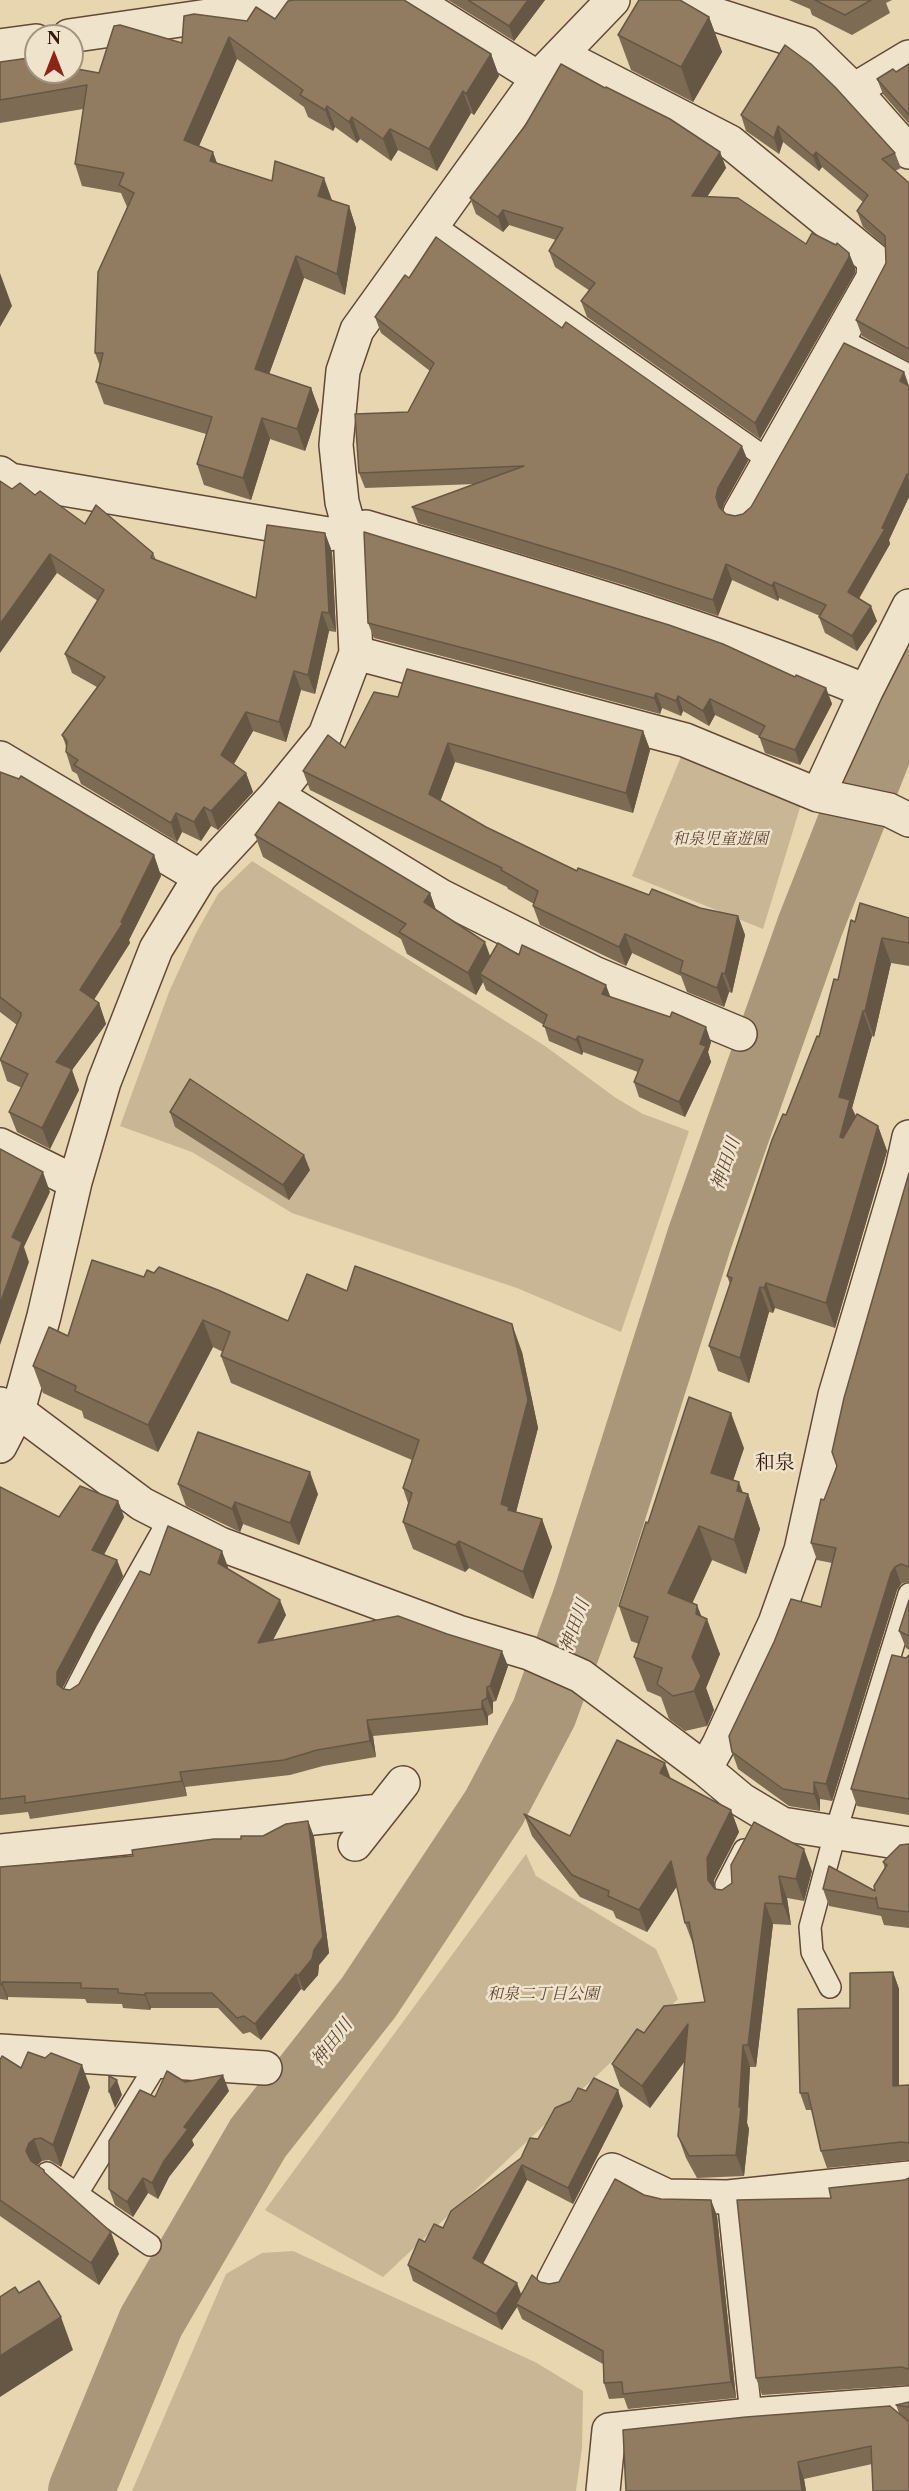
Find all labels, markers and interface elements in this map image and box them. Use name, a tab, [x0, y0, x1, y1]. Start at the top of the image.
north arrow	[24, 24, 84, 84]
text: N	[47, 28, 61, 48]
park label: 和泉児童遊園	[672, 829, 768, 849]
water label: 神田川	[707, 1135, 745, 1193]
district label: 和泉	[755, 1451, 795, 1475]
water label: 神田川	[556, 1597, 594, 1655]
park label: 和泉二丁目公園	[487, 1984, 599, 2004]
water label: 神田川	[307, 2015, 357, 2071]

